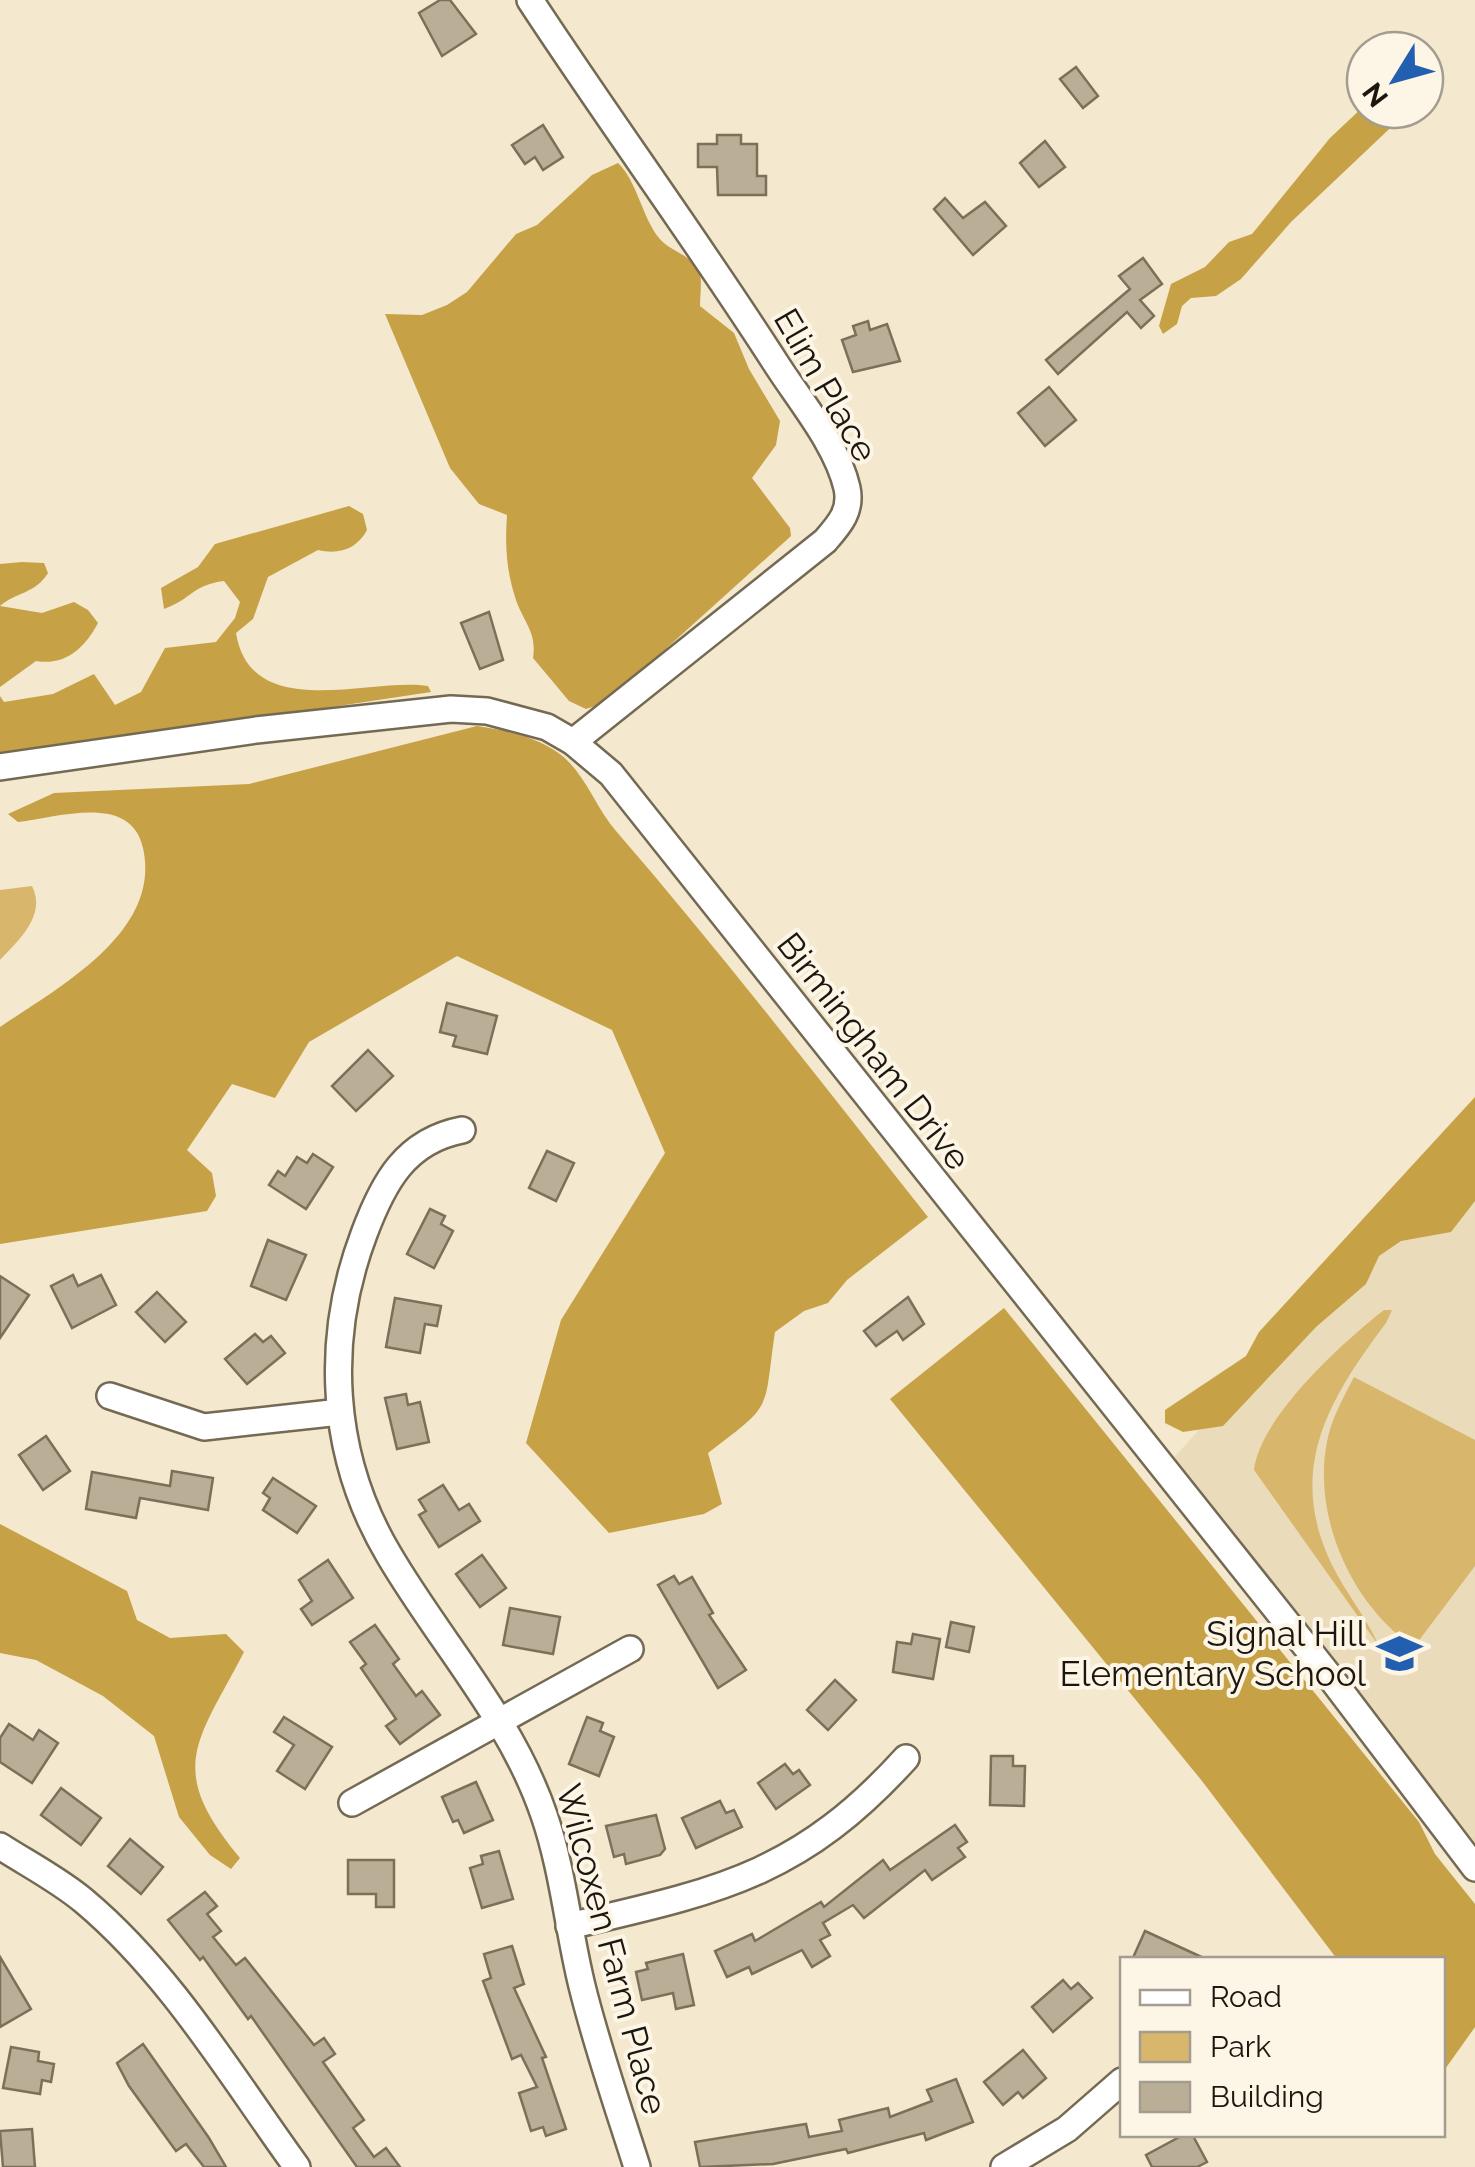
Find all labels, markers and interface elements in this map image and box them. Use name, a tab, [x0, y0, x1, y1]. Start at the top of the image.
north arrow	[1345, 30, 1445, 130]
text: N	[1356, 76, 1395, 113]
street label: Elim Place	[766, 301, 886, 469]
street label: Birmingham Drive	[769, 924, 979, 1178]
place label: Signal Hill Elementary School	[1060, 1613, 1366, 1694]
school or university icon: Signal Hill Elementary School	[1375, 1629, 1423, 1677]
street label: Wilcoxen Farm Place	[548, 1779, 676, 2119]
legend	[1120, 1957, 1445, 2137]
text: Road	[1210, 1979, 1282, 2014]
text: Park	[1210, 2029, 1271, 2064]
text: Building	[1210, 2079, 1324, 2114]

